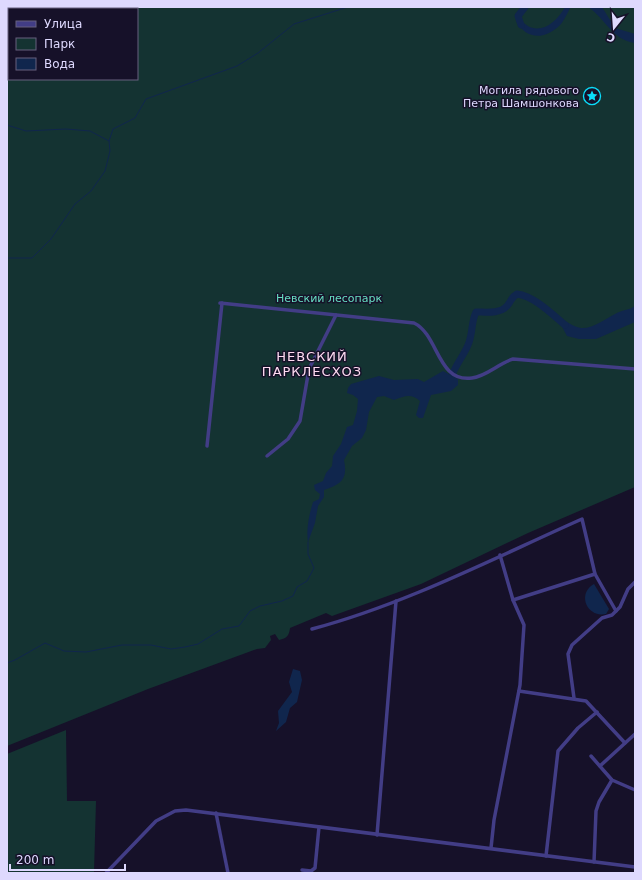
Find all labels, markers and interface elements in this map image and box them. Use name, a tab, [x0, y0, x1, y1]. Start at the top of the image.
legend	[8, 8, 138, 80]
north arrow	[594, 8, 634, 48]
text: Улица	[44, 17, 82, 31]
text: С	[605, 30, 617, 44]
text: Парк	[44, 37, 75, 51]
text: Вода	[44, 57, 75, 71]
place label: Могила рядового Петра Шамшонкова	[463, 84, 579, 110]
place icon: Могила рядового Петра Шамшонкова	[582, 86, 602, 106]
park label: Невский лесопарк	[276, 292, 382, 305]
district label: НЕВСКИЙ ПАРКЛЕСХОЗ	[262, 349, 362, 379]
scale bar	[10, 846, 125, 872]
text: 200 m	[16, 853, 54, 867]

